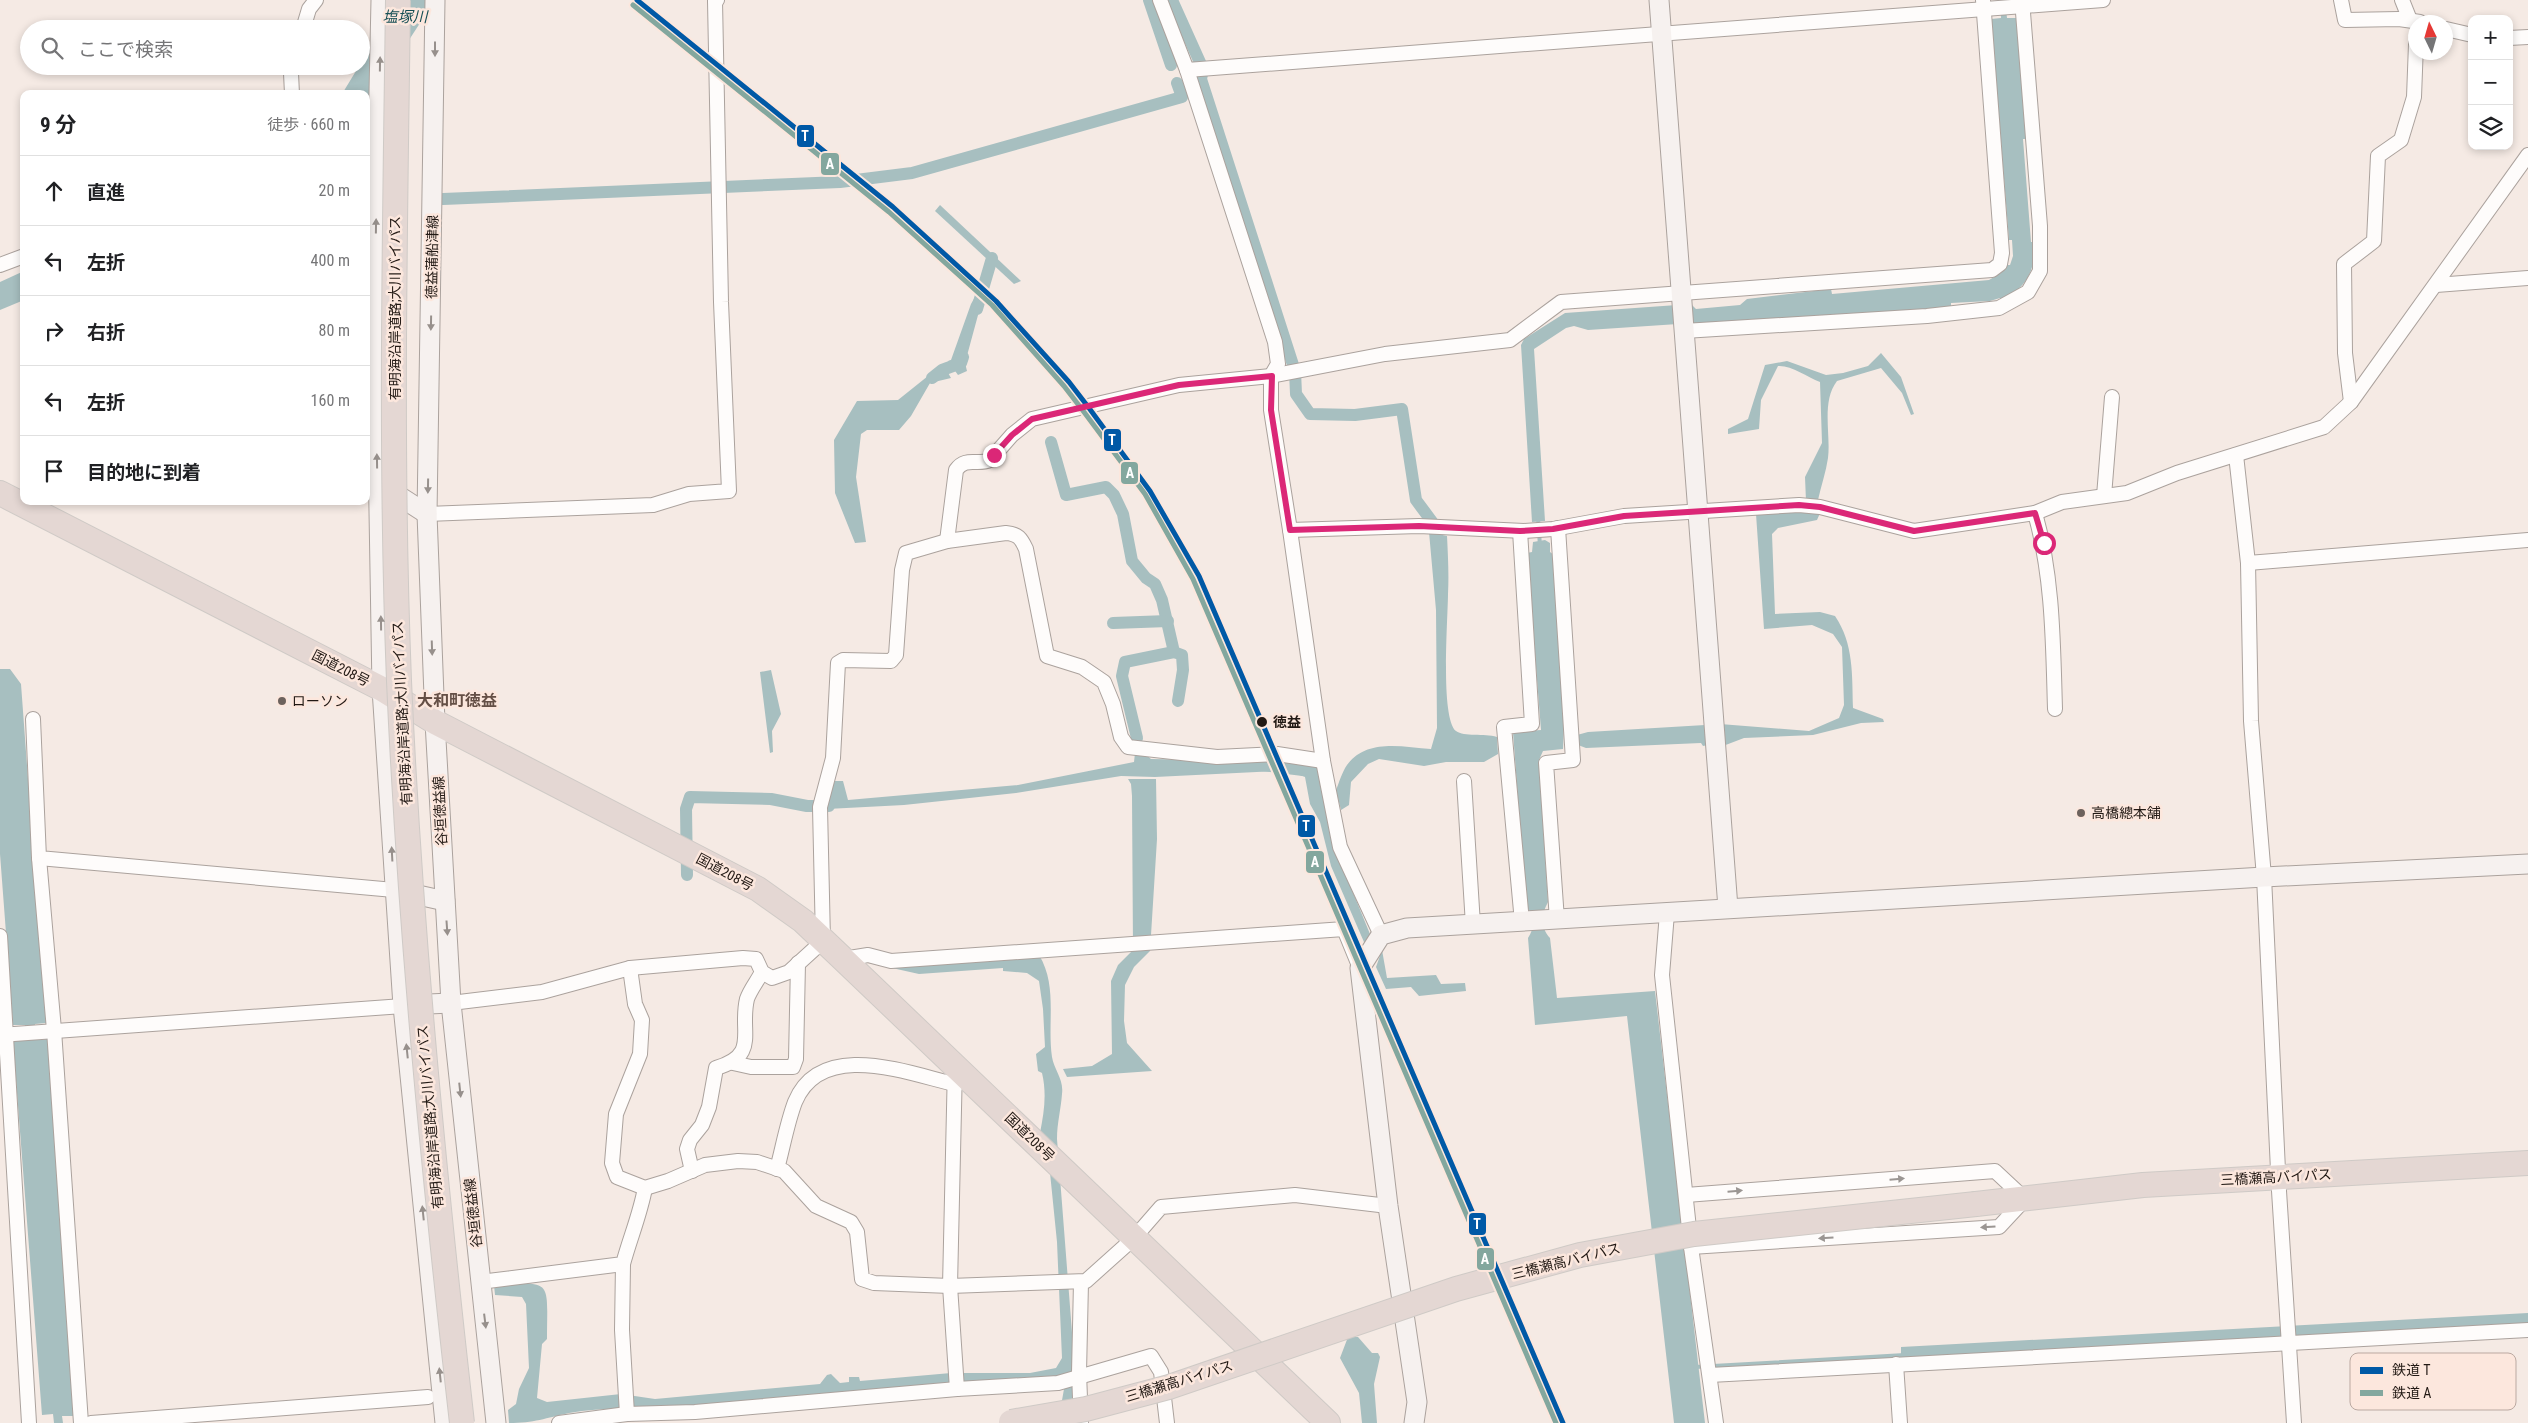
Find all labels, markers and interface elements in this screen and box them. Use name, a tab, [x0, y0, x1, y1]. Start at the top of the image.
water label: 塩塚川	[382, 8, 429, 26]
north arrow	[2408, 15, 2453, 60]
map controls	[2468, 15, 2513, 150]
button: +	[2468, 15, 2513, 60]
search box	[20, 20, 370, 75]
icon: search	[38, 34, 66, 62]
text: ここで検索	[78, 38, 173, 61]
one-way arrow	[431, 41, 439, 57]
one-way arrow	[376, 56, 384, 72]
button: −	[2468, 60, 2513, 105]
button: layers	[2468, 105, 2513, 150]
text: 9 分	[40, 113, 76, 137]
text: 徒歩 · 660 m	[267, 115, 350, 134]
line badge: T	[796, 124, 815, 148]
text: T	[801, 128, 809, 144]
line badge: A	[820, 152, 840, 176]
text: A	[826, 156, 835, 172]
icon: ahead	[40, 177, 68, 205]
text: 直進	[87, 181, 125, 204]
text: 20 m	[318, 181, 350, 200]
street label: 徳益蒲船津線	[423, 215, 441, 299]
street label: 有明海沿岸道路;大川バイパス	[387, 216, 403, 400]
one-way arrow	[372, 218, 380, 234]
icon: left	[40, 247, 68, 275]
text: 左折	[87, 251, 125, 274]
text: 400 m	[311, 251, 350, 270]
one-way arrow	[426, 315, 434, 331]
icon: right	[40, 317, 68, 345]
text: 右折	[87, 321, 125, 344]
text: 80 m	[318, 321, 350, 340]
icon: left	[40, 387, 68, 415]
text: 左折	[87, 391, 125, 414]
text: 160 m	[311, 391, 350, 410]
line badge: T	[1103, 428, 1122, 452]
text: T	[1108, 432, 1116, 448]
route end	[983, 444, 1006, 467]
one-way arrow	[373, 452, 381, 468]
icon: arrive	[40, 457, 68, 485]
text: 目的地に到着	[87, 461, 201, 484]
line badge: A	[1120, 461, 1139, 485]
text: A	[1126, 465, 1135, 481]
one-way arrow	[424, 478, 432, 494]
route start	[2033, 532, 2056, 555]
one-way arrow	[377, 615, 385, 631]
street label: 有明海沿岸道路;大川バイパス	[389, 620, 415, 806]
one-way arrow	[428, 640, 436, 656]
street label: 国道208号	[309, 647, 373, 689]
district label: 大和町徳益	[417, 691, 497, 710]
place label: ローソン	[292, 693, 348, 709]
marker: ローソン	[276, 695, 288, 707]
place label: 徳益	[1273, 714, 1301, 730]
marker: 徳益	[1255, 715, 1269, 729]
street label: 谷垣徳益線	[430, 776, 450, 846]
place label: 高橋總本舗	[2091, 805, 2161, 821]
marker: 高橋總本舗	[2075, 807, 2087, 819]
line badge: T	[1297, 814, 1316, 838]
text: T	[1302, 818, 1310, 834]
one-way arrow	[387, 846, 395, 862]
street label: 国道208号	[694, 850, 756, 894]
line badge: A	[1305, 850, 1325, 874]
text: A	[1311, 854, 1320, 870]
one-way arrow	[443, 920, 451, 936]
street label: 有明海沿岸道路;大川バイパス	[414, 1024, 446, 1210]
one-way arrow	[403, 1043, 411, 1059]
one-way arrow	[456, 1082, 464, 1098]
street label: 国道208号	[1002, 1109, 1058, 1165]
street label: 三橋瀬高バイパス	[2220, 1166, 2332, 1188]
one-way arrow	[1889, 1174, 1905, 1182]
street label: 谷垣徳益線	[461, 1177, 485, 1249]
one-way arrow	[1727, 1187, 1743, 1195]
one-way arrow	[419, 1205, 427, 1221]
line badge: T	[1468, 1212, 1487, 1236]
text: T	[1473, 1216, 1481, 1232]
one-way arrow	[1980, 1224, 1996, 1232]
one-way arrow	[1818, 1235, 1834, 1243]
street label: 三橋瀬高バイパス	[1510, 1240, 1622, 1282]
line badge: A	[1476, 1247, 1495, 1271]
text: A	[1481, 1251, 1490, 1267]
one-way arrow	[481, 1313, 489, 1329]
legend	[2350, 1353, 2516, 1410]
street label: 三橋瀬高バイパス	[1123, 1357, 1235, 1405]
text: 鉄道 T	[2392, 1362, 2431, 1378]
one-way arrow	[436, 1366, 444, 1382]
text: 鉄道 A	[2392, 1385, 2431, 1401]

